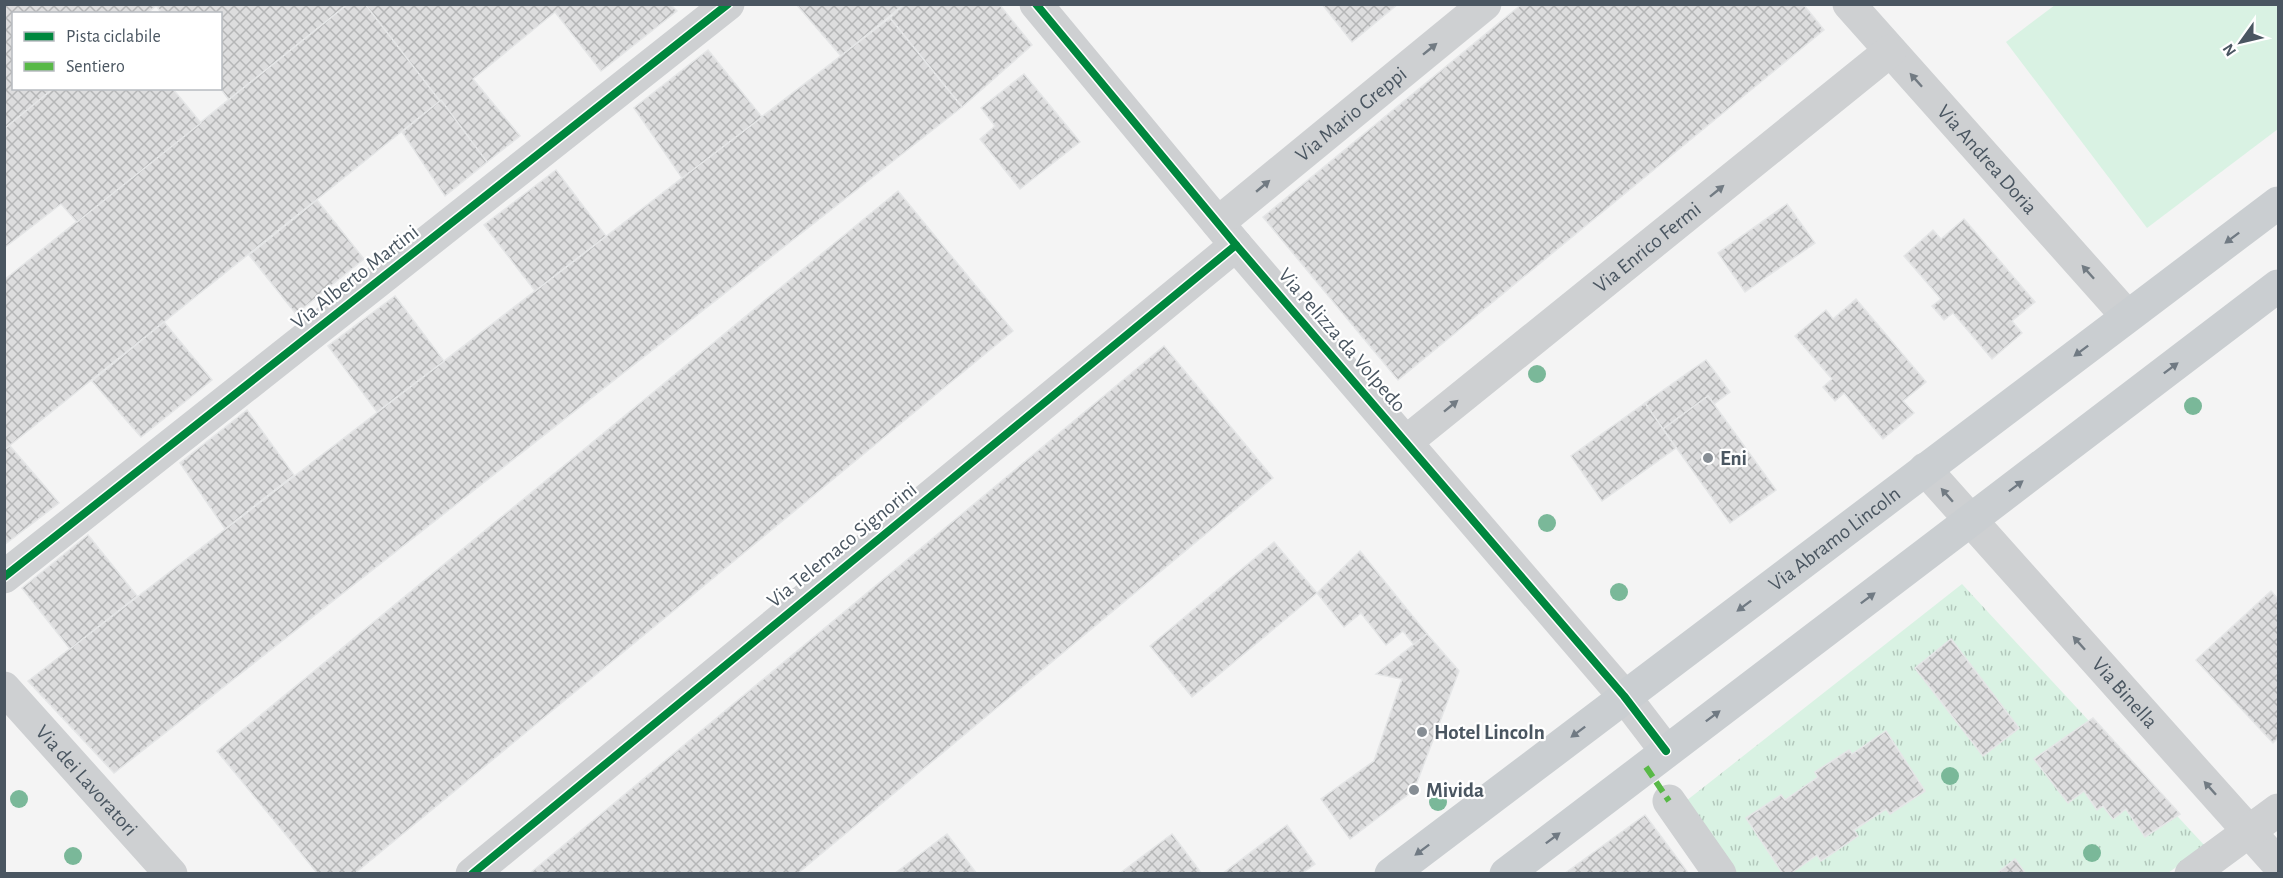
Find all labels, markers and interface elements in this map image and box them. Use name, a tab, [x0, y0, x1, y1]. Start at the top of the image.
legend	[12, 12, 222, 90]
north arrow	[2211, 12, 2271, 72]
text: Pista ciclabile	[66, 28, 161, 46]
text: N	[2220, 41, 2239, 59]
one-way arrow	[1422, 43, 1437, 56]
text: Sentiero	[66, 58, 125, 76]
street label: Via Mario Greppi	[1291, 62, 1411, 165]
one-way arrow	[1910, 73, 1924, 87]
street label: Via Andrea Doria	[1933, 101, 2042, 218]
one-way arrow	[1255, 180, 1270, 193]
one-way arrow	[1710, 185, 1725, 197]
street label: Via Enrico Fermi	[1590, 198, 1705, 297]
street label: Via Alberto Martini	[287, 221, 423, 333]
one-way arrow	[2224, 232, 2240, 244]
street label: Via Pelizza da Volpedo	[1274, 264, 1410, 416]
one-way arrow	[2082, 265, 2095, 280]
one-way arrow	[2073, 345, 2089, 357]
one-way arrow	[2164, 362, 2179, 374]
one-way arrow	[1444, 400, 1459, 412]
place label: Eni	[1720, 448, 1747, 469]
marker: Eni	[1701, 451, 1715, 465]
street label: Via Telemaco Signorini	[763, 478, 921, 612]
one-way arrow	[2008, 479, 2024, 492]
street label: Via Abramo Lincoln	[1765, 482, 1904, 595]
one-way arrow	[1941, 488, 1954, 503]
one-way arrow	[1860, 592, 1876, 604]
one-way arrow	[1737, 599, 1752, 611]
one-way arrow	[2073, 636, 2086, 651]
street label: Via Binella	[2088, 653, 2162, 732]
one-way arrow	[1705, 710, 1721, 722]
street label: Via dei Lavoratori	[32, 721, 142, 840]
place label: Hotel Lincoln	[1434, 722, 1545, 743]
marker: Hotel Lincoln	[1415, 725, 1429, 739]
one-way arrow	[1570, 725, 1586, 738]
place label: Mivida	[1426, 780, 1484, 801]
one-way arrow	[2204, 781, 2217, 796]
marker: Mivida	[1407, 783, 1421, 797]
one-way arrow	[1545, 832, 1561, 844]
one-way arrow	[1415, 843, 1430, 855]

